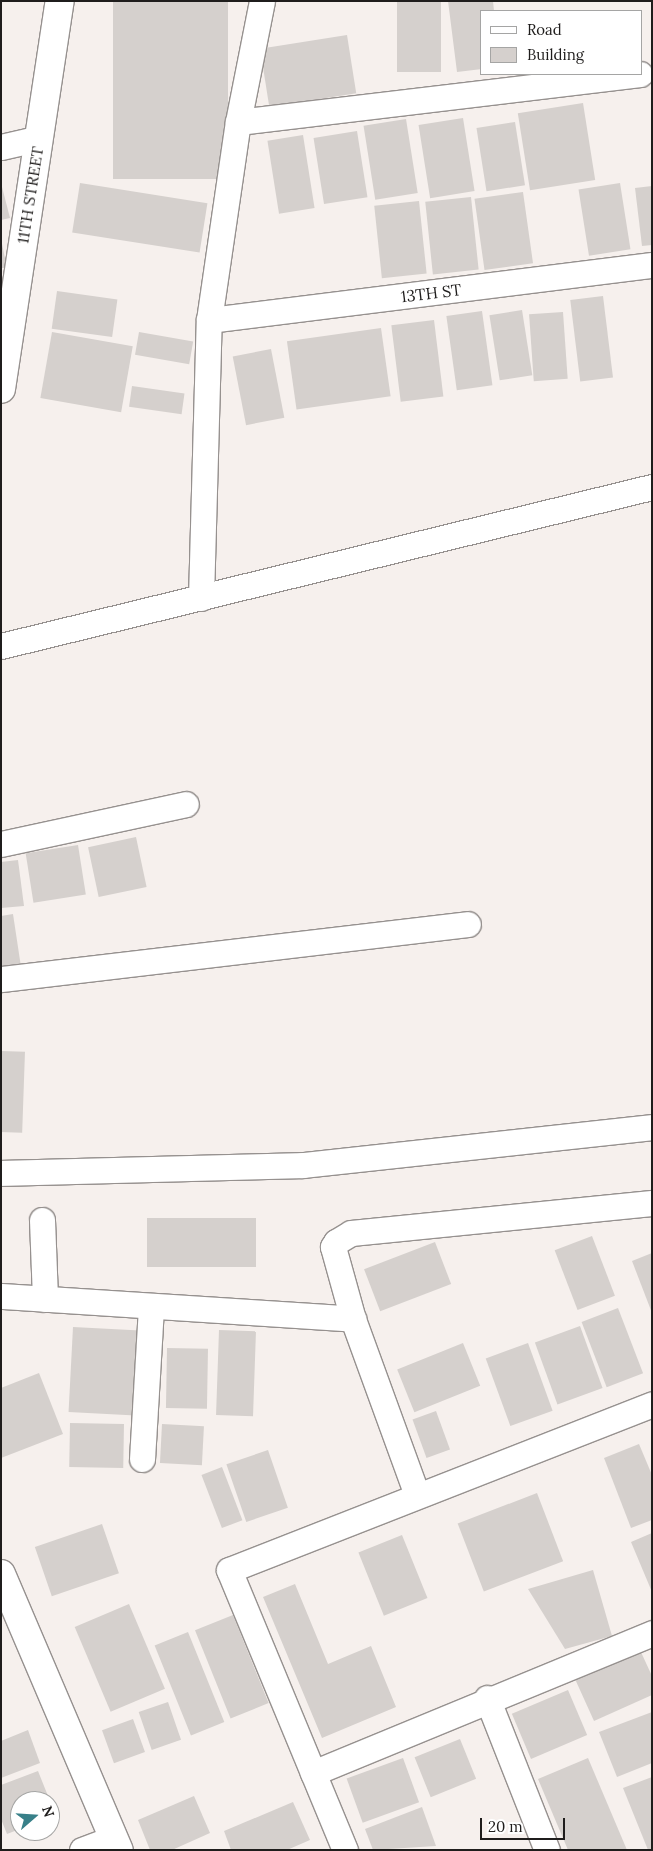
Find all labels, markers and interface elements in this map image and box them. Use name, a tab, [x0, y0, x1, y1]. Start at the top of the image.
legend	[480, 10, 643, 75]
text: Road	[527, 20, 562, 39]
text: Building	[527, 45, 584, 64]
street label: 11TH STREET	[13, 145, 47, 245]
street label: 13TH ST	[400, 280, 462, 306]
north arrow	[10, 1791, 60, 1841]
text: N	[38, 1803, 59, 1819]
scale bar	[483, 1808, 568, 1840]
text: 20 m	[488, 1817, 523, 1836]

